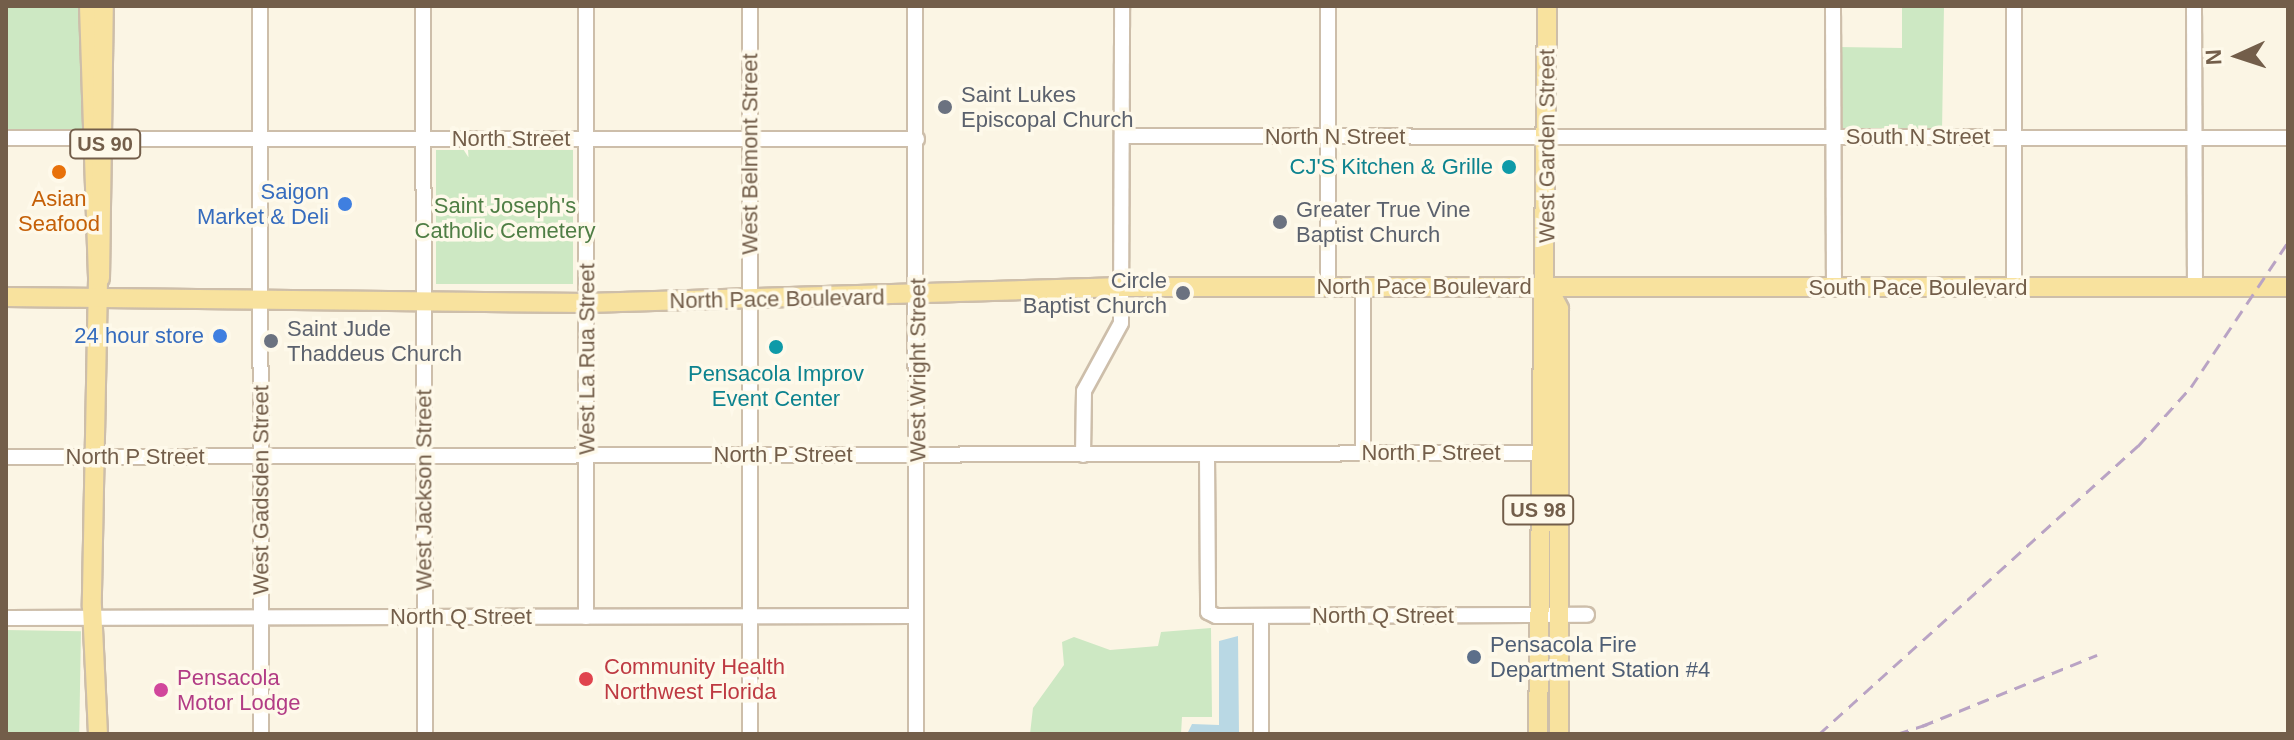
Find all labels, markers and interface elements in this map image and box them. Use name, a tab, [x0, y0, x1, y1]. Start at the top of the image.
north arrow	[2198, 16, 2278, 96]
street label: West Garden Street	[1534, 49, 1560, 243]
text: N	[2201, 49, 2226, 66]
street label: West Belmont Street	[737, 53, 763, 255]
place label: Saint Lukes Episcopal Church	[961, 81, 1133, 132]
marker: Saint Lukes Episcopal Church	[936, 98, 954, 116]
street label: North N Street	[1265, 124, 1405, 150]
street label: South N Street	[1846, 124, 1990, 150]
street label: North Street	[452, 126, 570, 152]
road number: US 90	[69, 128, 141, 160]
place label: CJ'S Kitchen & Grille	[1290, 154, 1493, 180]
marker: CJ'S Kitchen & Grille	[1500, 158, 1518, 176]
marker: Asian Seafood	[50, 163, 68, 181]
place label: Saigon Market & Deli	[197, 178, 329, 230]
place label: Asian Seafood	[18, 185, 100, 236]
park label: Saint Joseph's Catholic Cemetery	[415, 192, 595, 244]
marker: Saigon Market & Deli	[336, 195, 354, 213]
place label: Greater True Vine Baptist Church	[1296, 196, 1471, 248]
marker: Greater True Vine Baptist Church	[1271, 213, 1289, 231]
street label: West La Rua Street	[574, 263, 600, 455]
place label: Circle Baptist Church	[1023, 267, 1167, 318]
street label: North Pace Boulevard	[1316, 274, 1532, 300]
street label: South Pace Boulevard	[1809, 275, 2027, 301]
street label: West Wright Street	[905, 278, 931, 462]
street label: North Pace Boulevard	[669, 284, 885, 314]
marker: Circle Baptist Church	[1174, 284, 1192, 302]
place label: Saint Jude Thaddeus Church	[287, 315, 462, 366]
place label: 24 hour store	[74, 323, 204, 349]
marker: 24 hour store	[211, 327, 229, 345]
marker: Saint Jude Thaddeus Church	[262, 332, 280, 350]
marker: Pensacola Improv Event Center	[767, 338, 785, 356]
place label: Pensacola Improv Event Center	[688, 360, 864, 412]
street label: West Gadsden Street	[248, 385, 274, 595]
street label: West Jackson Street	[411, 389, 437, 591]
street label: North P Street	[1361, 440, 1501, 466]
street label: North P Street	[713, 442, 853, 468]
street label: North P Street	[65, 444, 205, 470]
road number: US 98	[1502, 494, 1574, 526]
street label: North Q Street	[1312, 603, 1454, 629]
street label: North Q Street	[390, 604, 532, 630]
place label: Pensacola Fire Department Station #4	[1490, 631, 1710, 682]
marker: Pensacola Fire Department Station #4	[1465, 648, 1483, 666]
place label: Community Health Northwest Florida	[604, 653, 785, 704]
place label: Pensacola Motor Lodge	[177, 664, 301, 716]
marker: Community Health Northwest Florida	[575, 668, 597, 690]
marker: Pensacola Motor Lodge	[152, 681, 170, 699]

